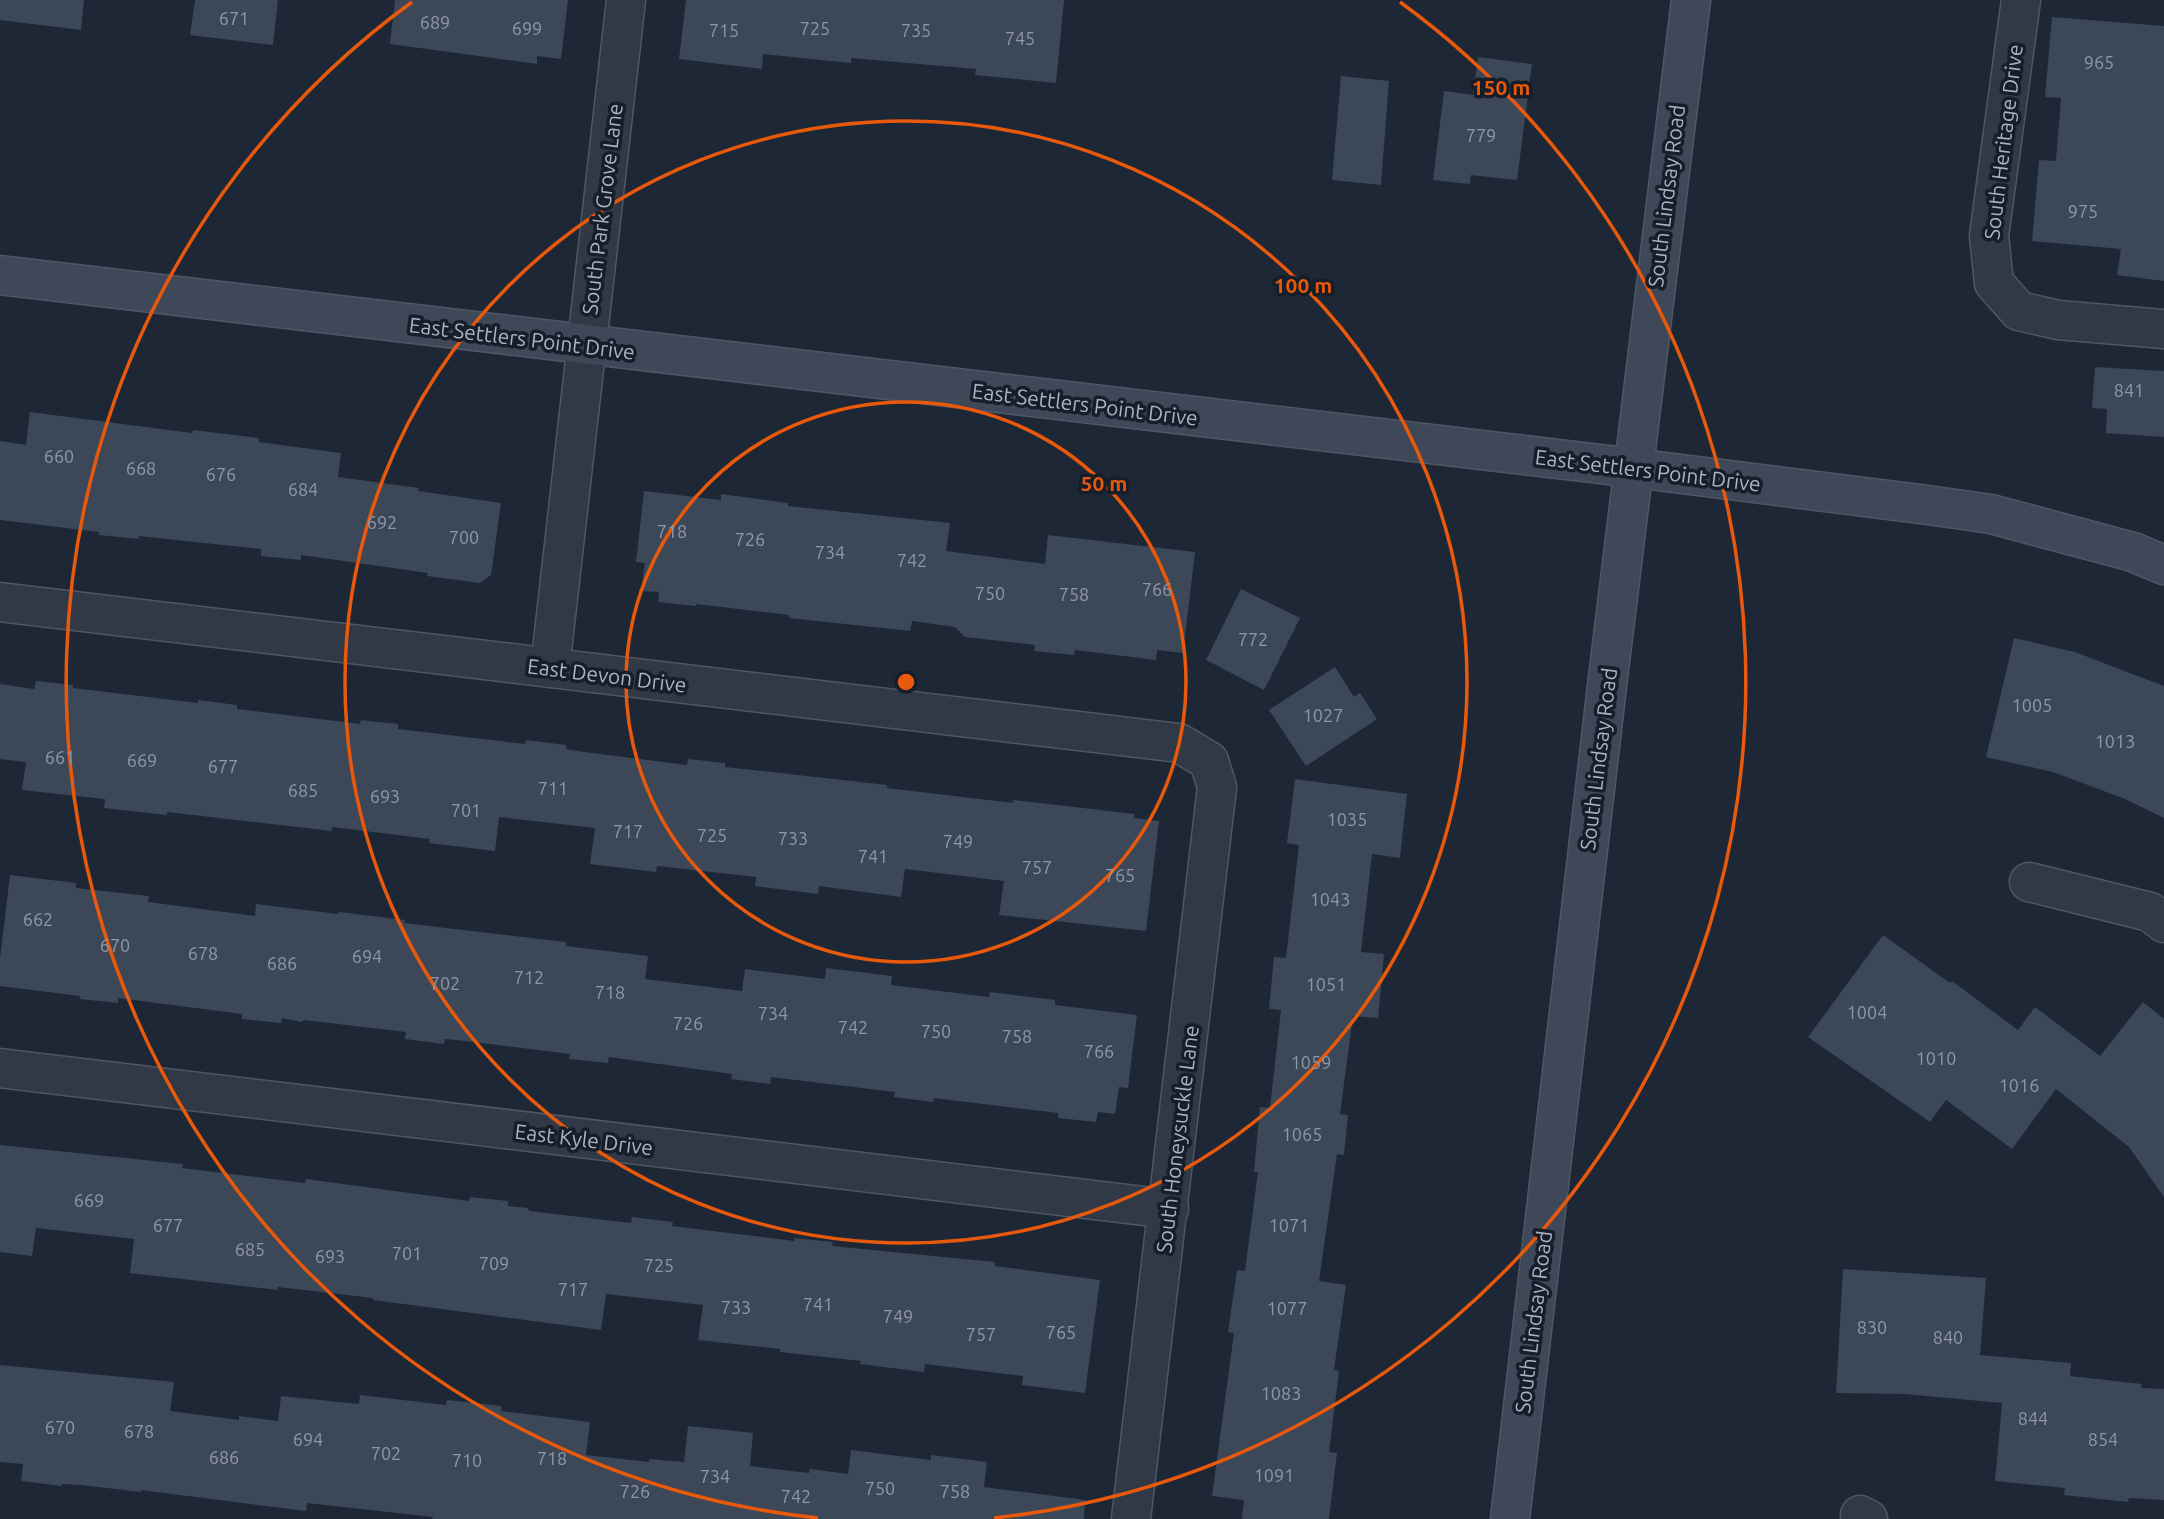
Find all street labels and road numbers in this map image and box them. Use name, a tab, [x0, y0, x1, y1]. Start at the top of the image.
street label: South Heritage Drive	[1979, 43, 2027, 241]
street label: South Park Grove Lane	[577, 102, 627, 316]
street label: South Lindsay Road	[1643, 103, 1689, 289]
street label: East Settlers Point Drive	[408, 312, 636, 364]
street label: East Settlers Point Drive	[971, 378, 1199, 430]
street label: East Settlers Point Drive	[1534, 444, 1762, 496]
street label: East Devon Drive	[526, 653, 688, 697]
street label: South Lindsay Road	[1575, 666, 1621, 852]
street label: South Honeysuckle Lane	[1151, 1024, 1203, 1254]
street label: East Kyle Drive	[514, 1119, 654, 1159]
street label: South Lindsay Road	[1510, 1229, 1556, 1415]

